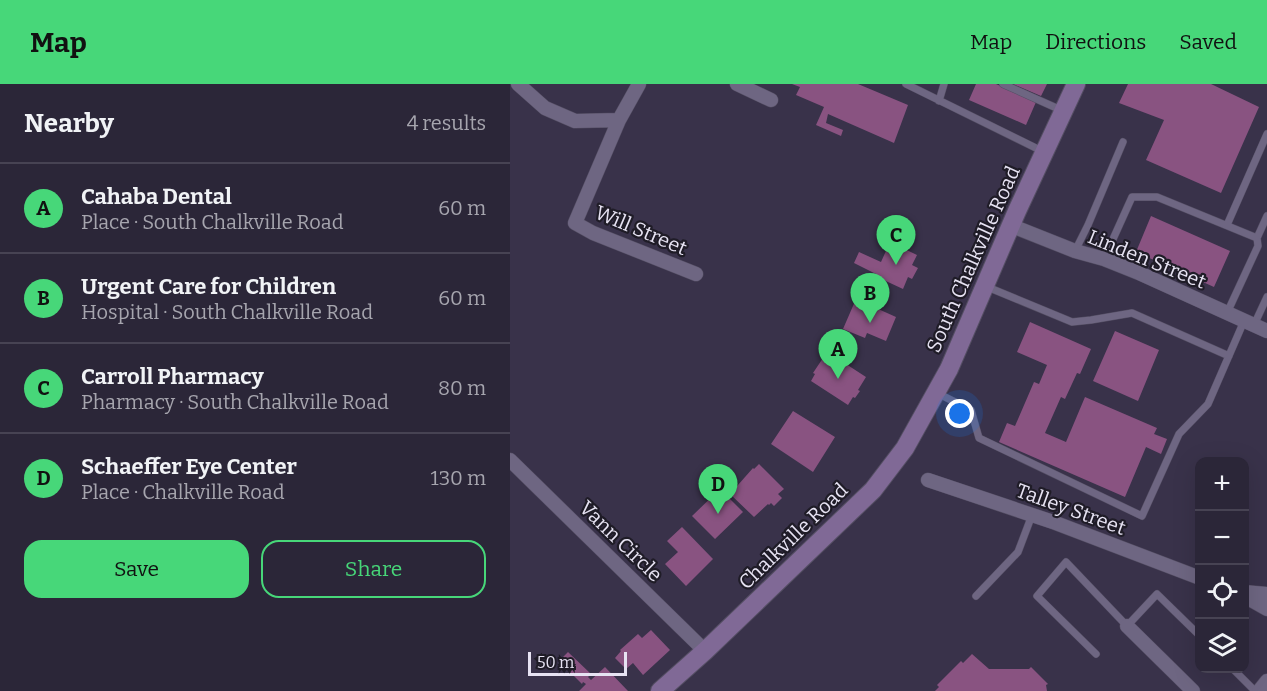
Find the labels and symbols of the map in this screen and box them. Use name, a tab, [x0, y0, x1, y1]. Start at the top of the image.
street label: South Chalkville Road	[921, 162, 1025, 356]
street label: Will Street	[591, 200, 691, 260]
pin: C	[876, 216, 916, 265]
street label: Linden Street	[1084, 224, 1210, 294]
pin: B	[850, 274, 890, 323]
pin: A	[818, 330, 858, 379]
your location	[945, 399, 974, 428]
pin: D	[698, 464, 738, 514]
street label: Chalkville Road	[733, 478, 853, 594]
street label: Talley Street	[1013, 478, 1129, 540]
street label: Vann Circle	[575, 496, 667, 586]
scale bar	[528, 649, 627, 676]

